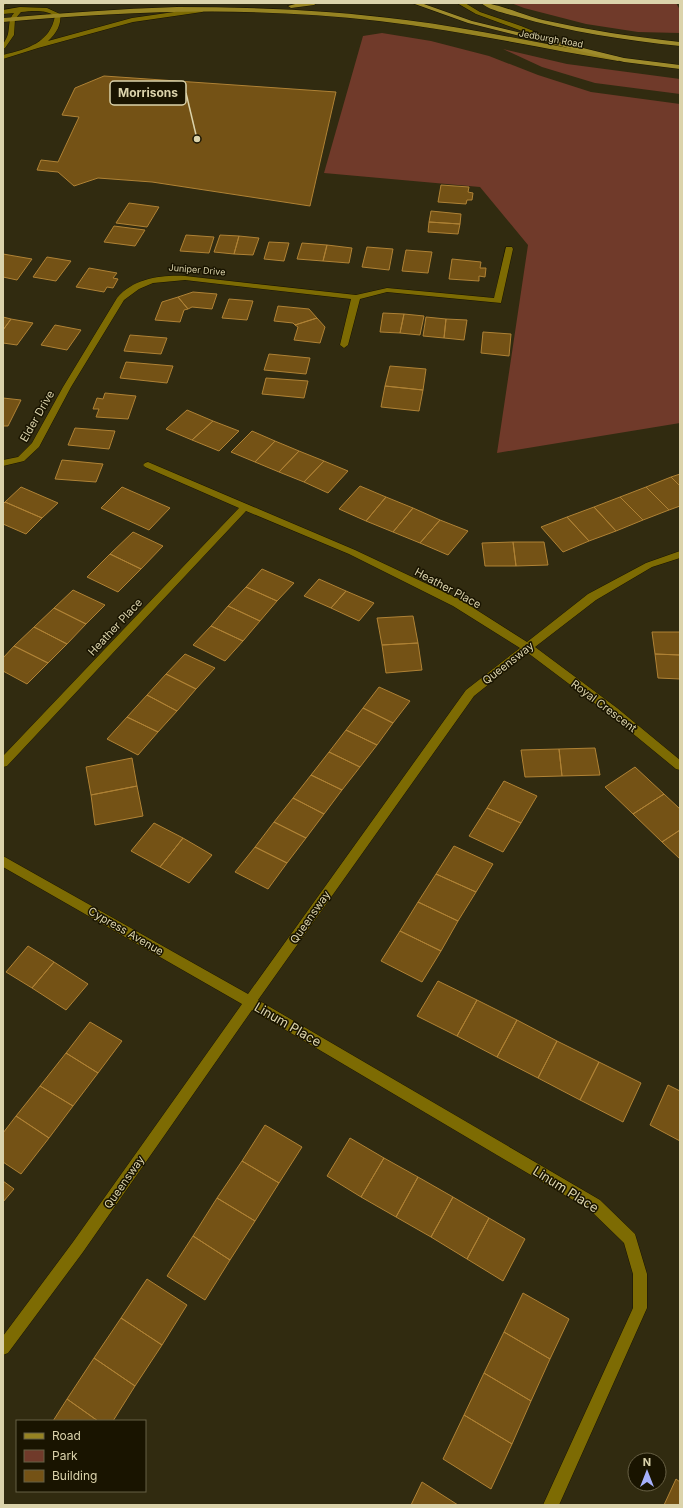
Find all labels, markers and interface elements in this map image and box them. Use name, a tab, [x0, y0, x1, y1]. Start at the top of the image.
street label: Jedburgh Road	[518, 27, 584, 50]
callout: Morrisons	[110, 81, 186, 105]
text: Morrisons	[118, 85, 178, 100]
street label: Juniper Drive	[168, 262, 226, 277]
street label: Elder Drive	[17, 388, 57, 444]
street label: Heather Place	[412, 565, 484, 611]
street label: Heather Place	[85, 595, 145, 659]
street label: Queensway	[480, 639, 536, 687]
street label: Royal Crescent	[568, 677, 640, 735]
street label: Queensway	[287, 888, 333, 946]
street label: Cypress Avenue	[86, 904, 166, 958]
street label: Linum Place	[252, 998, 324, 1050]
street label: Queensway	[101, 1153, 147, 1211]
street label: Linum Place	[530, 1162, 602, 1216]
legend	[16, 1420, 146, 1492]
text: Road	[52, 1428, 81, 1443]
text: Park	[52, 1448, 78, 1463]
north arrow	[627, 1452, 667, 1492]
text: N	[643, 1455, 651, 1469]
text: Building	[52, 1468, 97, 1483]

